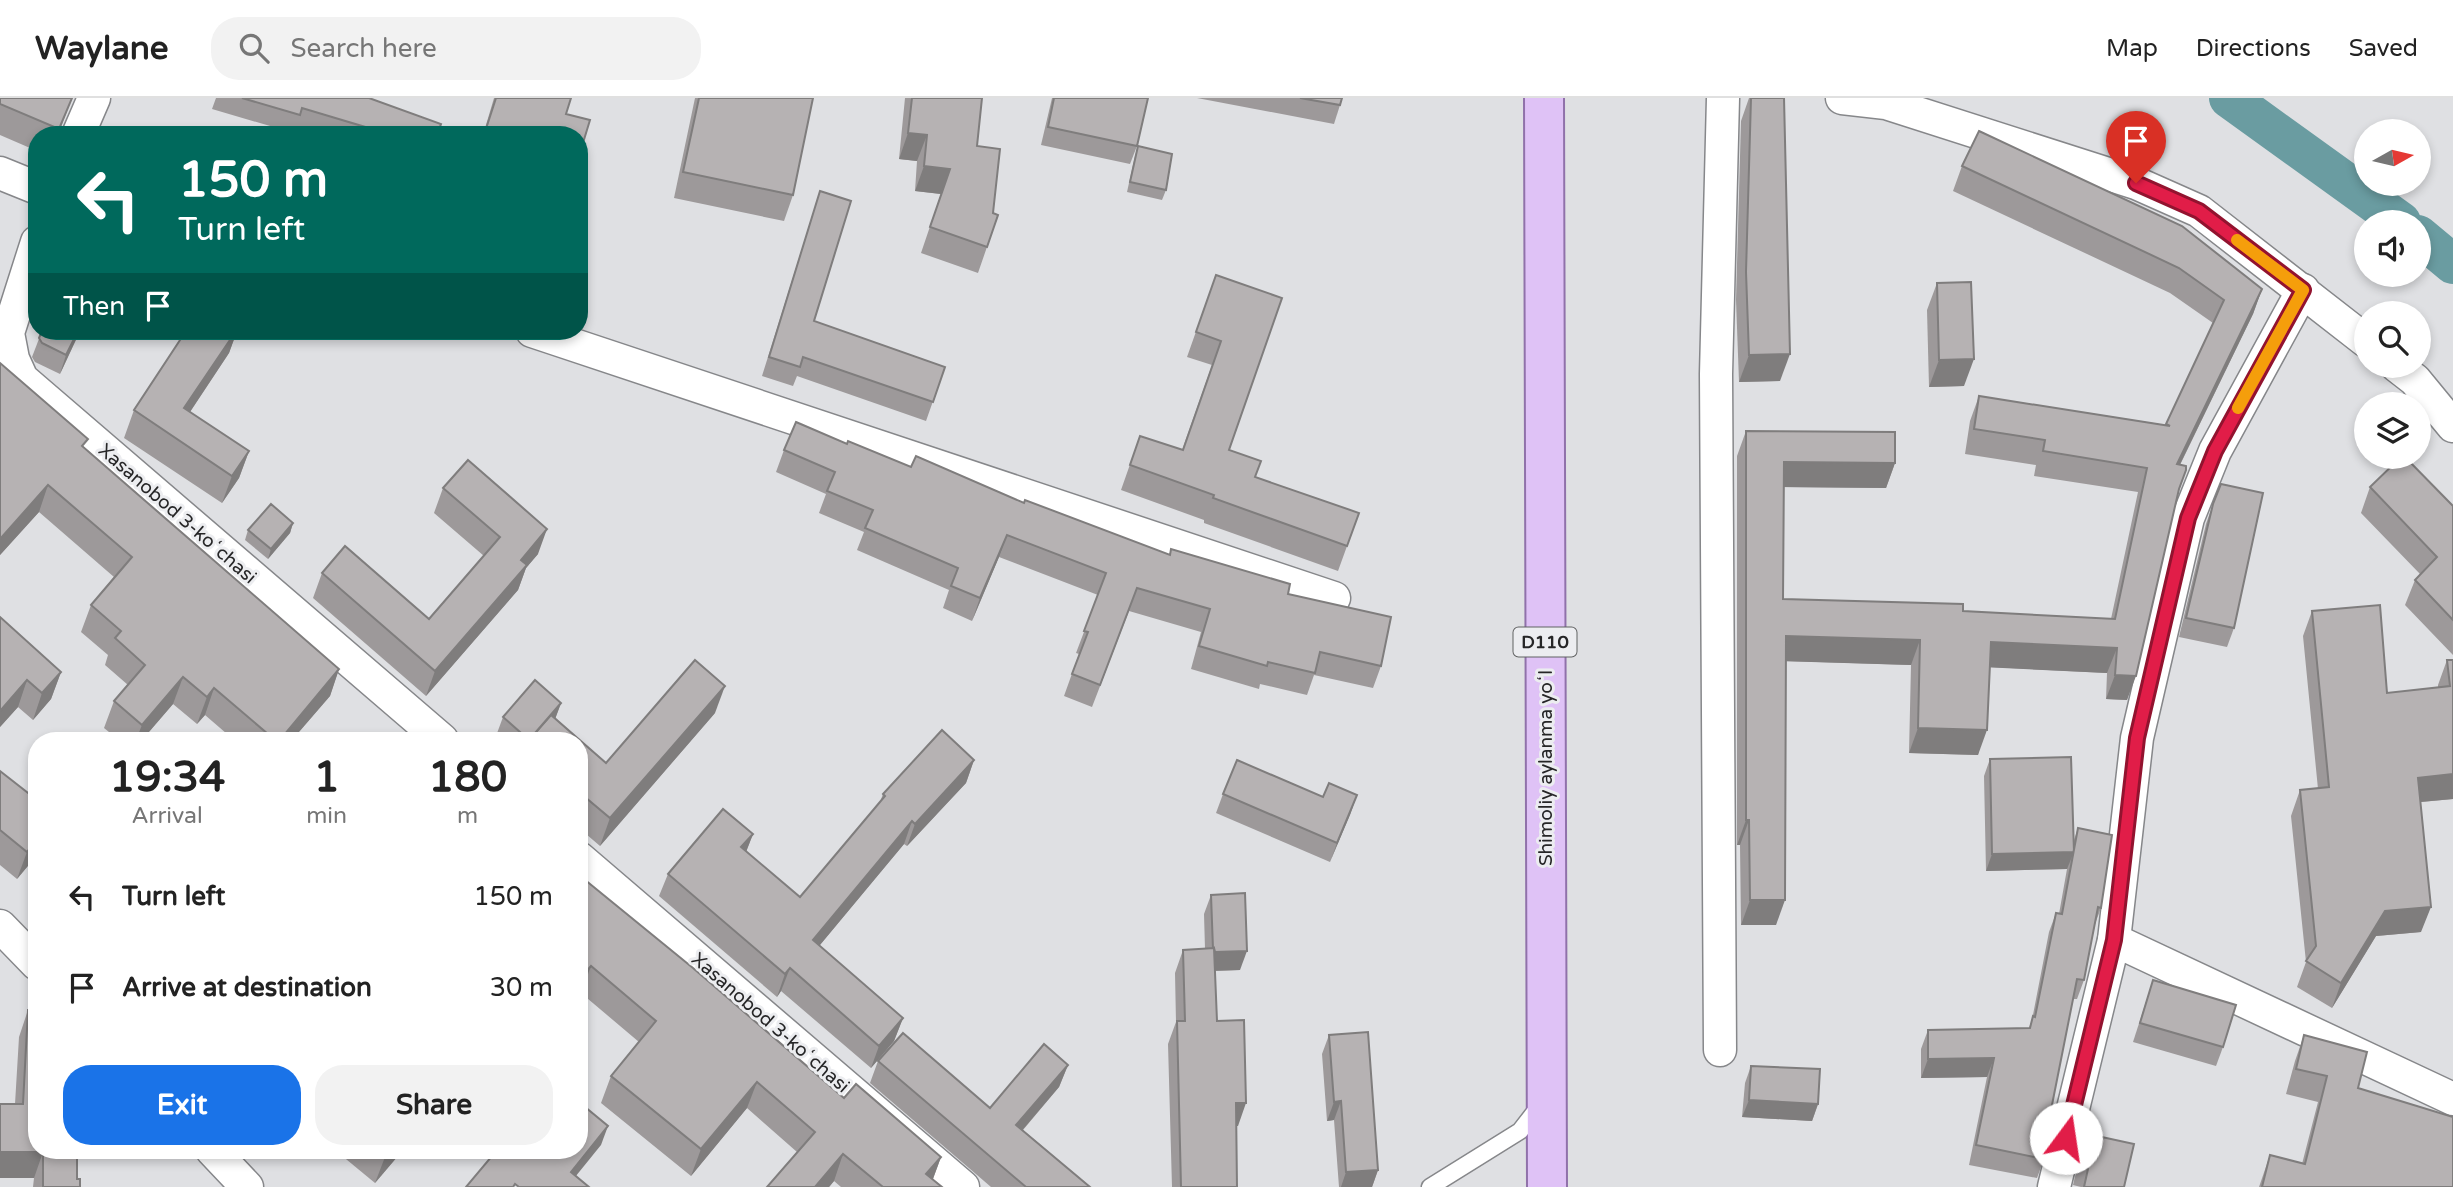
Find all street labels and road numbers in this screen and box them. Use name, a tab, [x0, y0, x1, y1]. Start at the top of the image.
street label: Xasanobod 3-koʻchasi	[94, 439, 261, 588]
road number: D110	[1514, 628, 1576, 656]
street label: Shimoliy aylanma yoʻl	[1535, 670, 1557, 866]
street label: Xasanobod 3-koʻchasi	[687, 948, 854, 1097]

